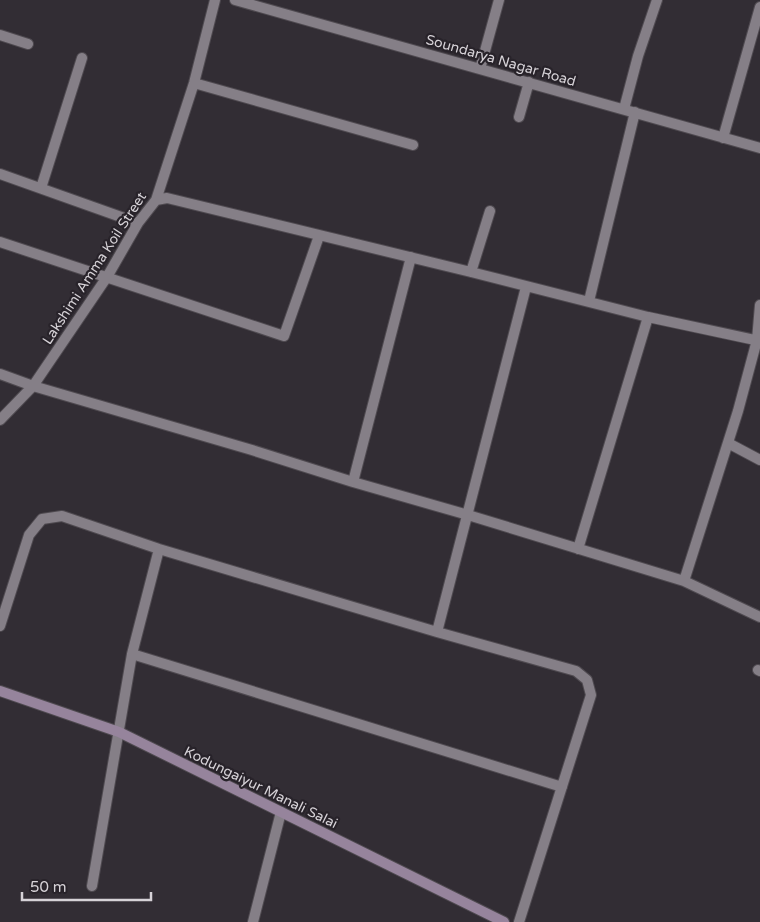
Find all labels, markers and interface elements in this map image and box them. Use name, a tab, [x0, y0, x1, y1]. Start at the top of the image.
street label: Soundarya Nagar Road	[424, 31, 578, 90]
street label: Lakshimi Amma Koil Street	[39, 188, 150, 348]
street label: Kodungaiyur Manali Salai	[181, 743, 340, 832]
scale bar	[22, 870, 151, 902]
text: 50 m	[30, 878, 67, 896]

